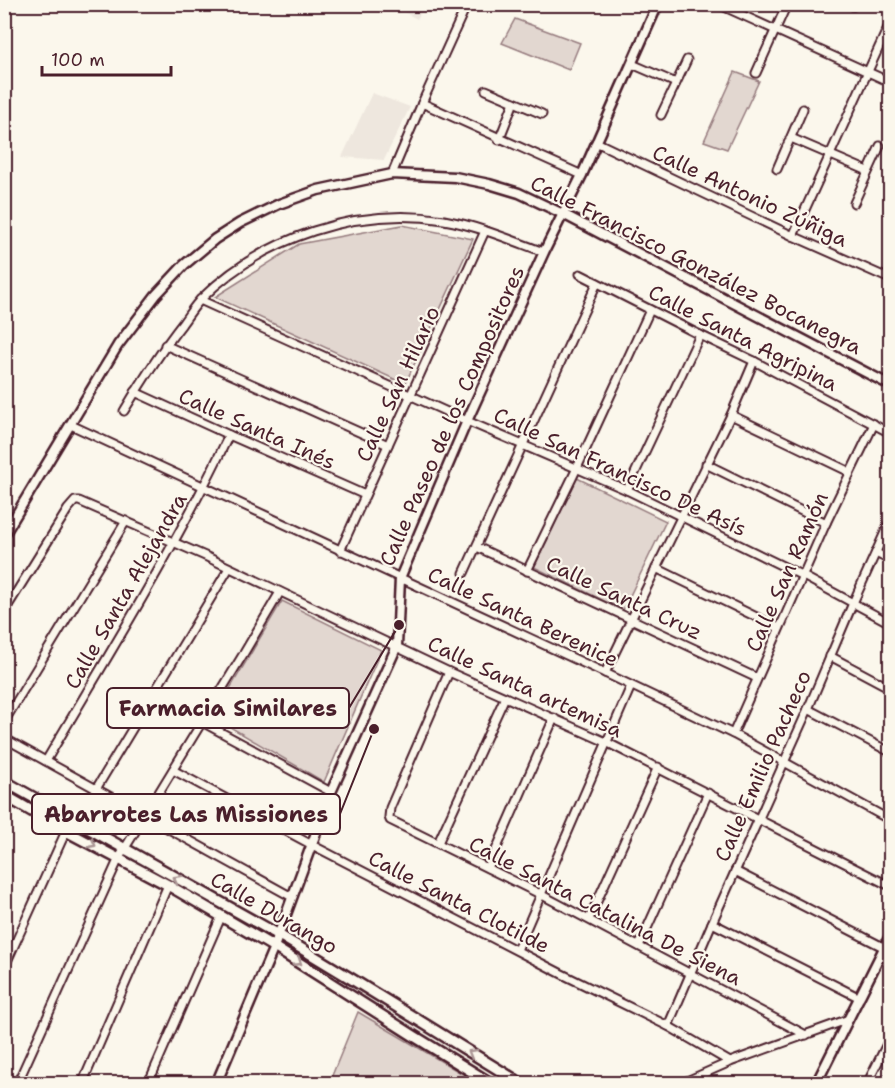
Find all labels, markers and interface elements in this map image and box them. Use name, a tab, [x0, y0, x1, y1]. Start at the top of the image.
scale bar	[42, 39, 171, 77]
text: 100 m	[51, 48, 105, 72]
street label: Calle Antonio Zúñiga	[648, 138, 852, 254]
street label: Calle Francisco González Bocanegra	[526, 169, 866, 361]
street label: Calle Paseo de los Compositores	[373, 261, 531, 571]
street label: Calle Santa Agripina	[643, 278, 843, 398]
street label: Calle San Hilario	[350, 302, 446, 466]
street label: Calle Santa Inés	[174, 382, 340, 476]
street label: Calle San Francisco De Asís	[489, 401, 751, 543]
street label: Calle Santa Alejandra	[58, 488, 194, 694]
street label: Calle San Ramón	[739, 488, 835, 656]
street label: Calle Santa Cruz	[542, 550, 706, 646]
street label: Calle Santa Berenice	[423, 560, 623, 674]
street label: Calle Santa artemisa	[423, 630, 627, 744]
street label: Calle Emilio Pacheco	[708, 666, 818, 866]
callout: Farmacia Similares	[107, 688, 349, 728]
text: Farmacia Similares	[119, 694, 337, 723]
callout: Abarrotes Las Missiones	[32, 794, 340, 834]
text: Abarrotes Las Missiones	[44, 800, 328, 829]
street label: Calle Santa Catalina De Siena	[464, 830, 746, 992]
one-way arrow	[86, 837, 97, 848]
street label: Calle Santa Clotilde	[364, 844, 554, 960]
street label: Calle Durango	[205, 865, 343, 961]
one-way arrow	[173, 875, 183, 886]
one-way arrow	[292, 954, 302, 966]
one-way arrow	[468, 1048, 478, 1060]

